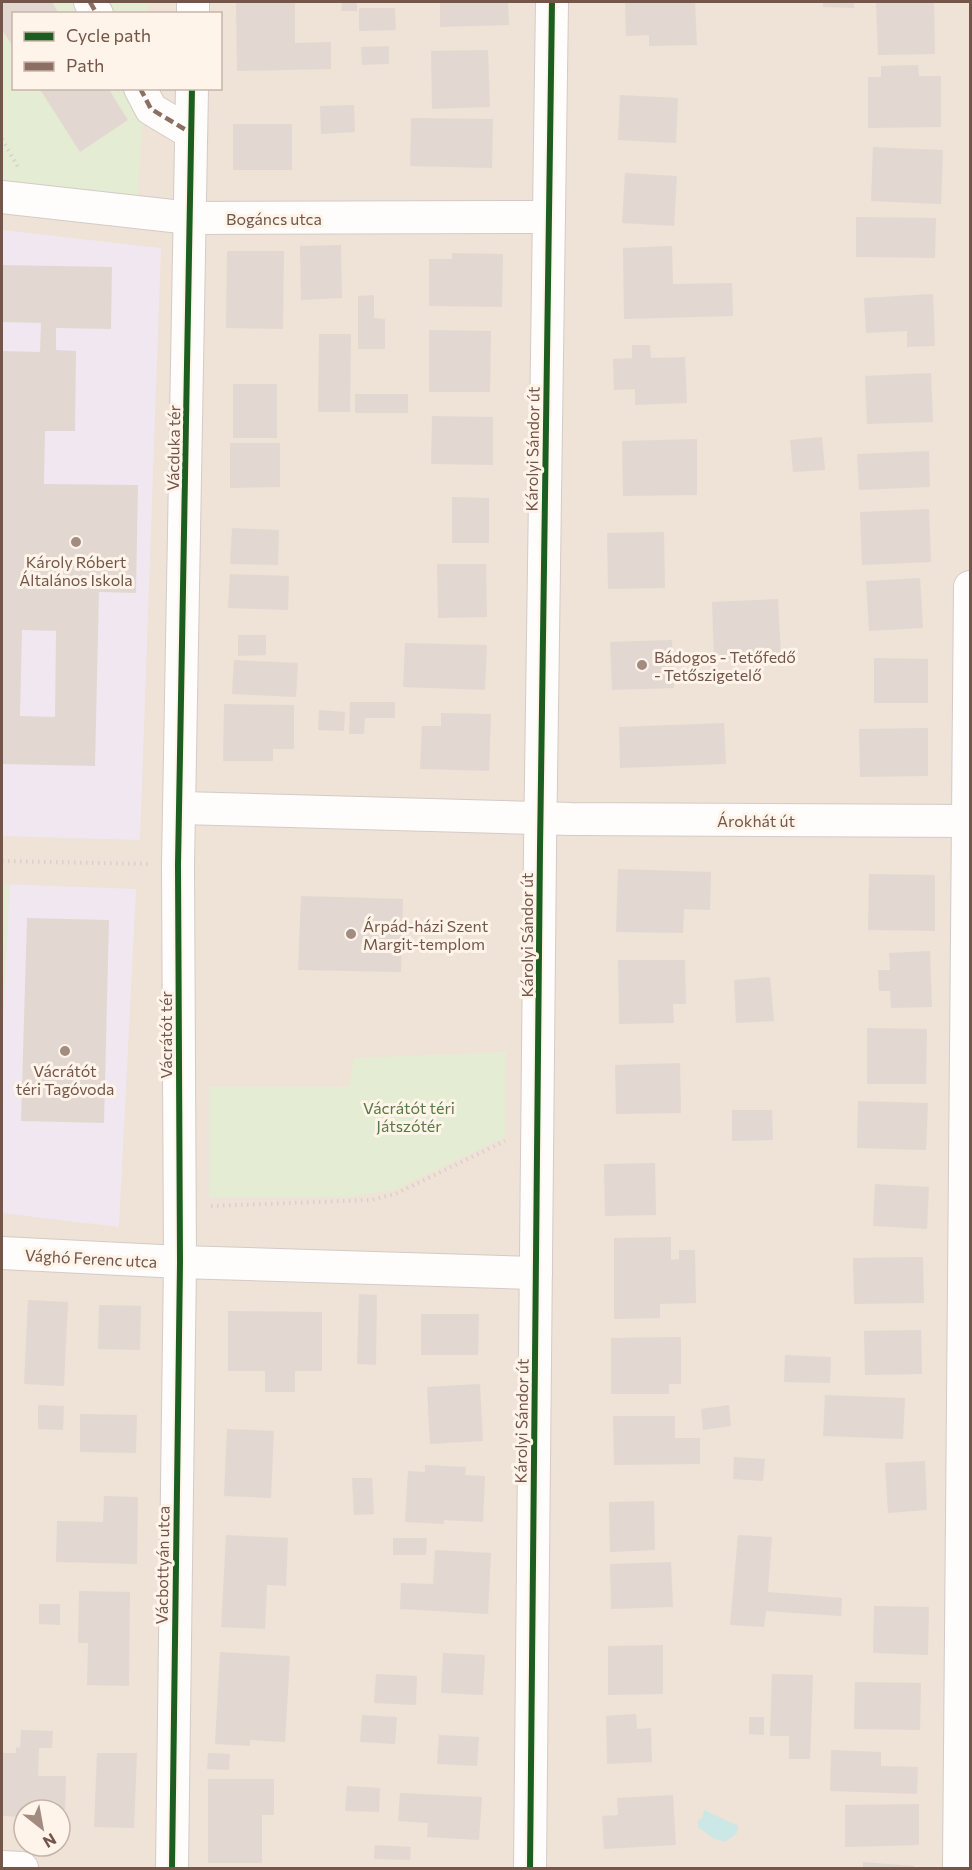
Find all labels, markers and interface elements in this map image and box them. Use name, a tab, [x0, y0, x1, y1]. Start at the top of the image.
legend	[12, 12, 222, 90]
text: Cycle path	[66, 24, 151, 46]
text: Path	[66, 54, 104, 76]
street label: Bogáncs utca	[226, 209, 322, 228]
street label: Károlyi Sándor út	[521, 386, 543, 512]
street label: Vácduka tér	[163, 404, 183, 491]
marker: Károly Róbert Általános Iskola	[69, 535, 83, 549]
place label: Károly Róbert Általános Iskola	[19, 552, 133, 589]
place label: Bádogos - Tetőfedő - Tetőszigetelő	[654, 647, 796, 684]
marker: Bádogos - Tetőfedő - Tetőszigetelő	[635, 658, 649, 672]
street label: Árokhát út	[717, 811, 795, 830]
street label: Károlyi Sándor út	[517, 872, 536, 997]
place label: Árpád-házi Szent Margit-templom	[363, 916, 489, 953]
marker: Árpád-házi Szent Margit-templom	[344, 927, 358, 941]
street label: Vácrátót tér	[156, 991, 175, 1079]
marker: Vácrátót téri Tagóvoda	[58, 1044, 72, 1058]
place label: Vácrátót téri Tagóvoda	[16, 1061, 114, 1098]
park label: Vácrátót téri Játszótér	[363, 1098, 455, 1135]
street label: Vághó Ferenc utca	[24, 1245, 158, 1271]
street label: Károlyi Sándor út	[510, 1358, 532, 1484]
street label: Vácbottyán utca	[151, 1505, 173, 1625]
north arrow	[12, 1798, 72, 1858]
text: N	[40, 1830, 60, 1853]

